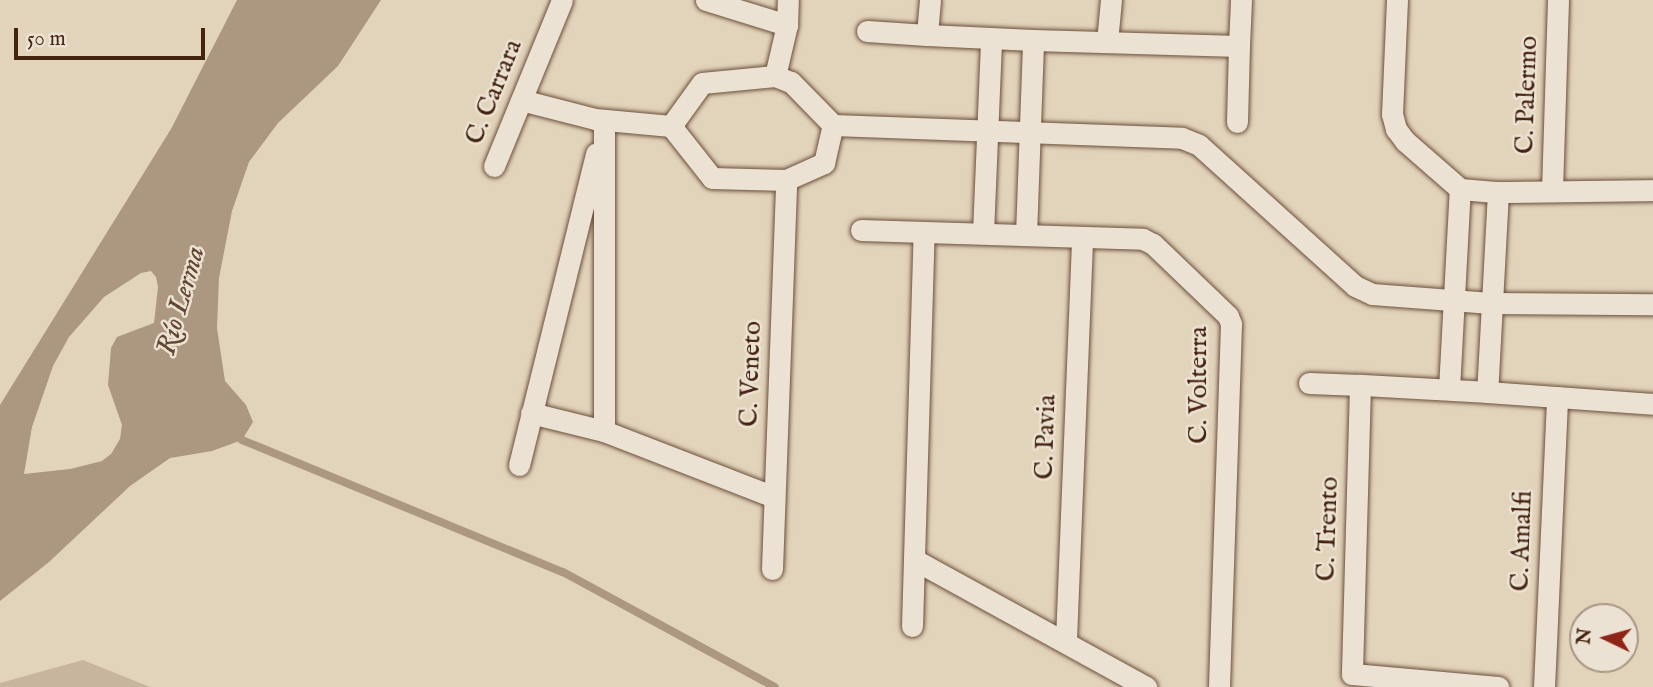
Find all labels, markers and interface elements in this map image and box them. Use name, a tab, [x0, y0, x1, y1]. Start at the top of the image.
scale bar	[18, 14, 208, 58]
text: 50 m	[27, 26, 66, 53]
street label: C. Carrara	[459, 35, 529, 149]
street label: C. Palermo	[1509, 35, 1545, 155]
water label: Río Lerma	[151, 243, 213, 359]
street label: C. Veneto	[734, 321, 768, 427]
street label: C. Volterra	[1183, 326, 1215, 444]
street label: C. Pavia	[1029, 394, 1063, 480]
street label: C. Trento	[1311, 476, 1345, 582]
street label: C. Amalfi	[1505, 490, 1539, 592]
north arrow	[1569, 603, 1639, 673]
text: N	[1572, 627, 1598, 646]

